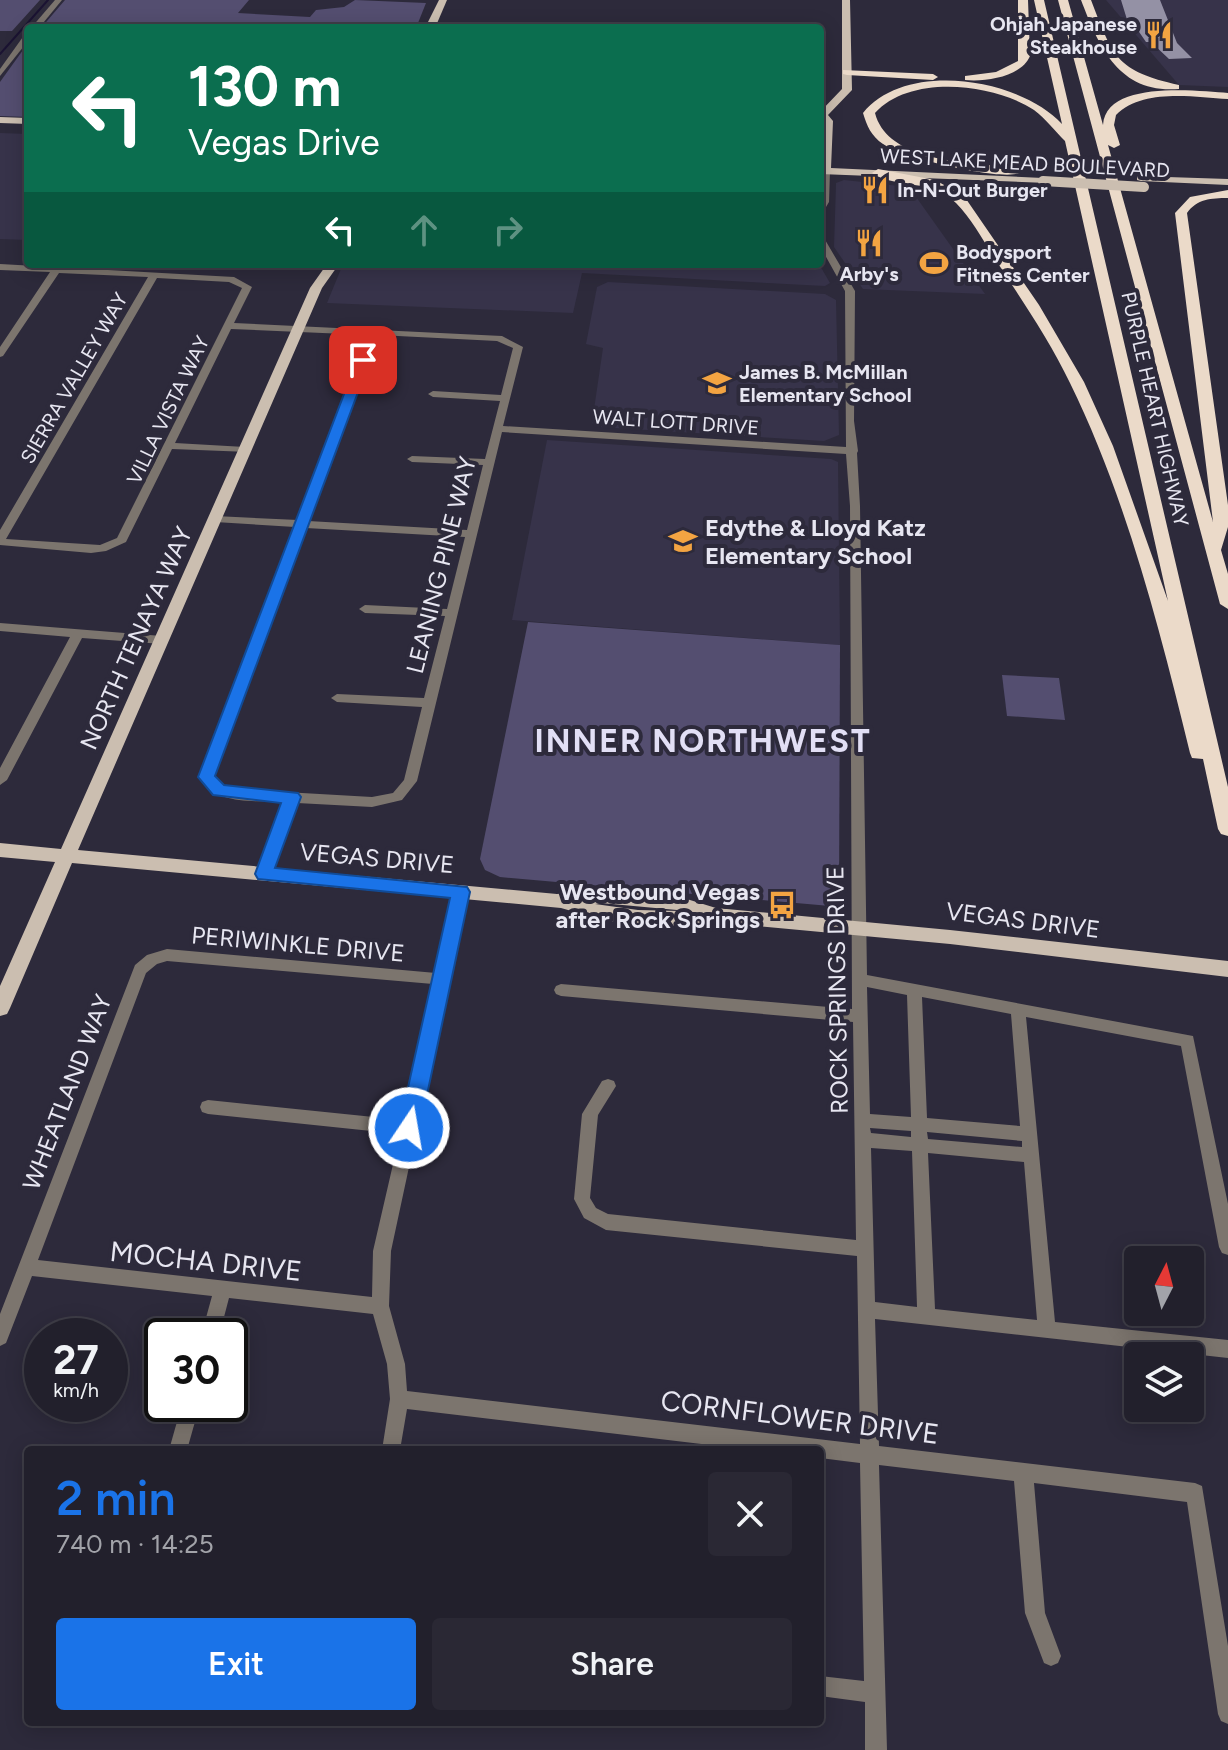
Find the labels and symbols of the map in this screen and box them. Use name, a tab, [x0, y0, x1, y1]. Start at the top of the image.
place label: Ohjah Japanese Steakhouse	[990, 12, 1137, 59]
restaurant icon: Ohjah Japanese Steakhouse	[1144, 20, 1174, 50]
street label: WEST LAKE MEAD BOULEVARD	[879, 143, 1171, 183]
restaurant icon: In-N-Out Burger	[860, 175, 890, 205]
place label: In-N-Out Burger	[897, 178, 1048, 202]
restaurant icon: Arby's	[854, 228, 884, 258]
place label: Bodysport Fitness Center	[956, 240, 1090, 287]
sports icon: Bodysport Fitness Center	[919, 248, 949, 278]
place label: Arby's	[839, 262, 899, 286]
street label: SIERRA VALLEY WAY	[15, 288, 133, 468]
street label: PURPLE HEART HIGHWAY	[1116, 289, 1194, 529]
pin	[329, 326, 397, 394]
street label: VILLA VISTA WAY	[122, 332, 214, 488]
place label: James B. McMillan Elementary School	[739, 360, 912, 407]
school or university icon: James B. McMillan Elementary School	[702, 368, 732, 398]
street label: WALT LOTT DRIVE	[592, 404, 760, 440]
street label: LEANING PINE WAY	[400, 453, 482, 677]
place label: Edythe & Lloyd Katz Elementary School	[705, 513, 926, 570]
street label: NORTH TENAYA WAY	[74, 522, 198, 754]
school or university icon: Edythe & Lloyd Katz Elementary School	[668, 526, 698, 556]
district label: INNER NORTHWEST	[534, 722, 872, 760]
street label: VEGAS DRIVE	[299, 837, 455, 879]
street label: ROCK SPRINGS DRIVE	[820, 866, 854, 1114]
place label: Westbound Vegas after Rock Springs	[555, 877, 760, 934]
bus stop icon: Westbound Vegas after Rock Springs	[767, 890, 797, 920]
street label: VEGAS DRIVE	[944, 896, 1102, 944]
street label: PERIWINKLE DRIVE	[190, 920, 406, 968]
street label: WHEATLAND WAY	[16, 990, 118, 1194]
position arrow	[367, 1086, 451, 1170]
street label: MOCHA DRIVE	[108, 1234, 304, 1288]
north arrow	[1124, 1246, 1204, 1326]
speed limit sign: 30	[144, 1318, 248, 1422]
street label: CORNFLOWER DRIVE	[659, 1383, 941, 1451]

